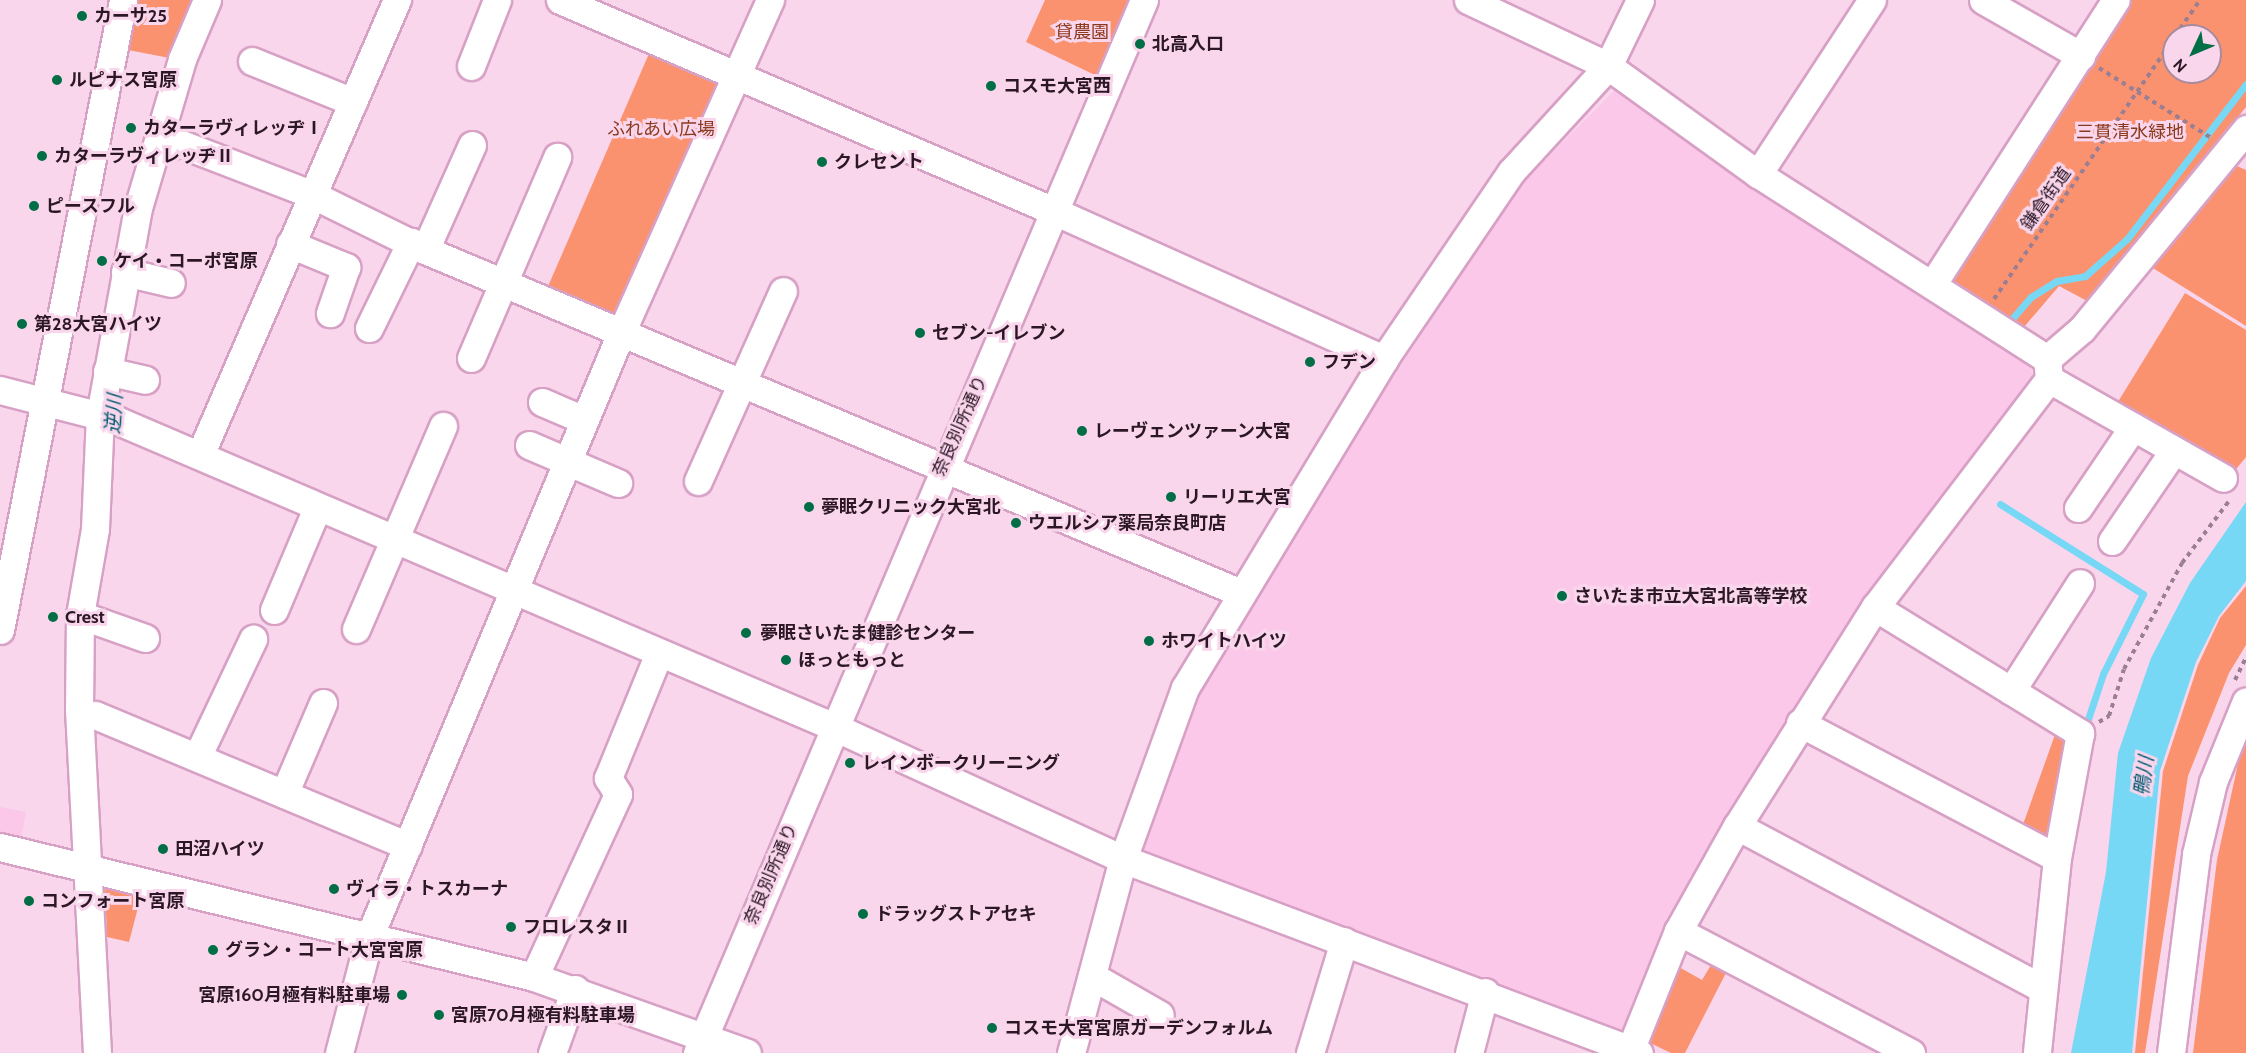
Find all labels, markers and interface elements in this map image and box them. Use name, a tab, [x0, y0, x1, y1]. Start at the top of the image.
place label: カーサ25	[94, 5, 167, 27]
marker: カーサ25	[75, 9, 89, 23]
park label: 貸農園	[1055, 21, 1109, 43]
north arrow	[2162, 24, 2222, 84]
place label: 北高入口	[1152, 33, 1224, 55]
marker: 北高入口	[1133, 37, 1147, 51]
text: N	[2169, 55, 2191, 76]
place label: ルピナス宮原	[69, 69, 177, 91]
marker: ルピナス宮原	[50, 73, 64, 87]
place label: コスモ大宮西	[1003, 75, 1111, 97]
marker: コスモ大宮西	[984, 79, 998, 93]
place label: カターラヴィレッヂⅠ	[143, 117, 323, 139]
park label: ふれあい広場	[607, 118, 715, 140]
marker: カターラヴィレッヂⅠ	[124, 121, 138, 135]
park label: 三貫清水緑地	[2076, 121, 2184, 143]
place label: カターラヴィレッヂⅡ	[54, 145, 234, 167]
marker: カターラヴィレッヂⅡ	[35, 149, 49, 163]
place label: クレセント	[834, 151, 924, 173]
marker: クレセント	[815, 155, 829, 169]
street label: 鎌倉街道	[2017, 163, 2075, 235]
place label: ピースフル	[46, 195, 136, 217]
marker: ピースフル	[27, 199, 41, 213]
place label: ケイ・コーポ宮原	[114, 250, 258, 272]
marker: ケイ・コーポ宮原	[95, 254, 109, 268]
place label: 第28大宮ハイツ	[34, 313, 162, 335]
marker: 第28大宮ハイツ	[15, 317, 29, 331]
place label: セブン-イレブン	[932, 322, 1066, 344]
marker: セブン-イレブン	[913, 326, 927, 340]
place label: フデン	[1322, 351, 1376, 373]
marker: フデン	[1303, 355, 1317, 369]
street label: 奈良別所通り	[928, 372, 992, 480]
water label: 逆川	[101, 393, 127, 435]
place label: レーヴェンツァーン大宮	[1094, 420, 1292, 442]
marker: レーヴェンツァーン大宮	[1075, 424, 1089, 438]
place label: リーリエ大宮	[1183, 486, 1291, 508]
marker: リーリエ大宮	[1164, 490, 1178, 504]
place label: 夢眠クリニック大宮北	[821, 496, 1001, 518]
marker: 夢眠クリニック大宮北	[802, 500, 816, 514]
place label: ウエルシア薬局奈良町店	[1028, 512, 1226, 534]
marker: ウエルシア薬局奈良町店	[1009, 516, 1023, 530]
place label: さいたま市立大宮北高等学校	[1574, 585, 1808, 607]
marker: さいたま市立大宮北高等学校	[1555, 589, 1569, 603]
place label: Crest	[65, 606, 105, 628]
marker: Crest	[46, 610, 60, 624]
place label: 夢眠さいたま健診センター	[760, 622, 976, 644]
marker: 夢眠さいたま健診センター	[737, 624, 755, 642]
place label: ホワイトハイツ	[1161, 630, 1287, 652]
marker: ホワイトハイツ	[1142, 634, 1156, 648]
place label: ほっともっと	[798, 649, 906, 671]
marker: ほっともっと	[779, 653, 793, 667]
place label: レインボークリーニング	[862, 752, 1060, 774]
water label: 鴨川	[2129, 755, 2159, 797]
marker: レインボークリーニング	[843, 756, 857, 770]
street label: 奈良別所通り	[740, 820, 802, 928]
place label: 田沼ハイツ	[175, 838, 265, 860]
marker: 田沼ハイツ	[156, 842, 170, 856]
place label: ヴィラ・トスカーナ	[346, 878, 508, 900]
marker: ヴィラ・トスカーナ	[327, 882, 341, 896]
place label: コンフォート宮原	[41, 890, 185, 912]
marker: コンフォート宮原	[22, 894, 36, 908]
place label: ドラッグストアセキ	[875, 903, 1037, 925]
marker: ドラッグストアセキ	[856, 907, 870, 921]
place label: フロレスタⅡ	[523, 916, 631, 938]
marker: フロレスタⅡ	[504, 920, 518, 934]
place label: グラン・コート大宮宮原	[225, 939, 423, 961]
marker: グラン・コート大宮宮原	[206, 943, 220, 957]
place label: 宮原160月極有料駐車場	[199, 984, 390, 1006]
marker: 宮原160月極有料駐車場	[395, 988, 409, 1002]
place label: 宮原70月極有料駐車場	[451, 1004, 635, 1026]
marker: 宮原70月極有料駐車場	[432, 1008, 446, 1022]
place label: コスモ大宮宮原ガーデンフォルム	[1004, 1017, 1274, 1039]
marker: コスモ大宮宮原ガーデンフォルム	[985, 1021, 999, 1035]

